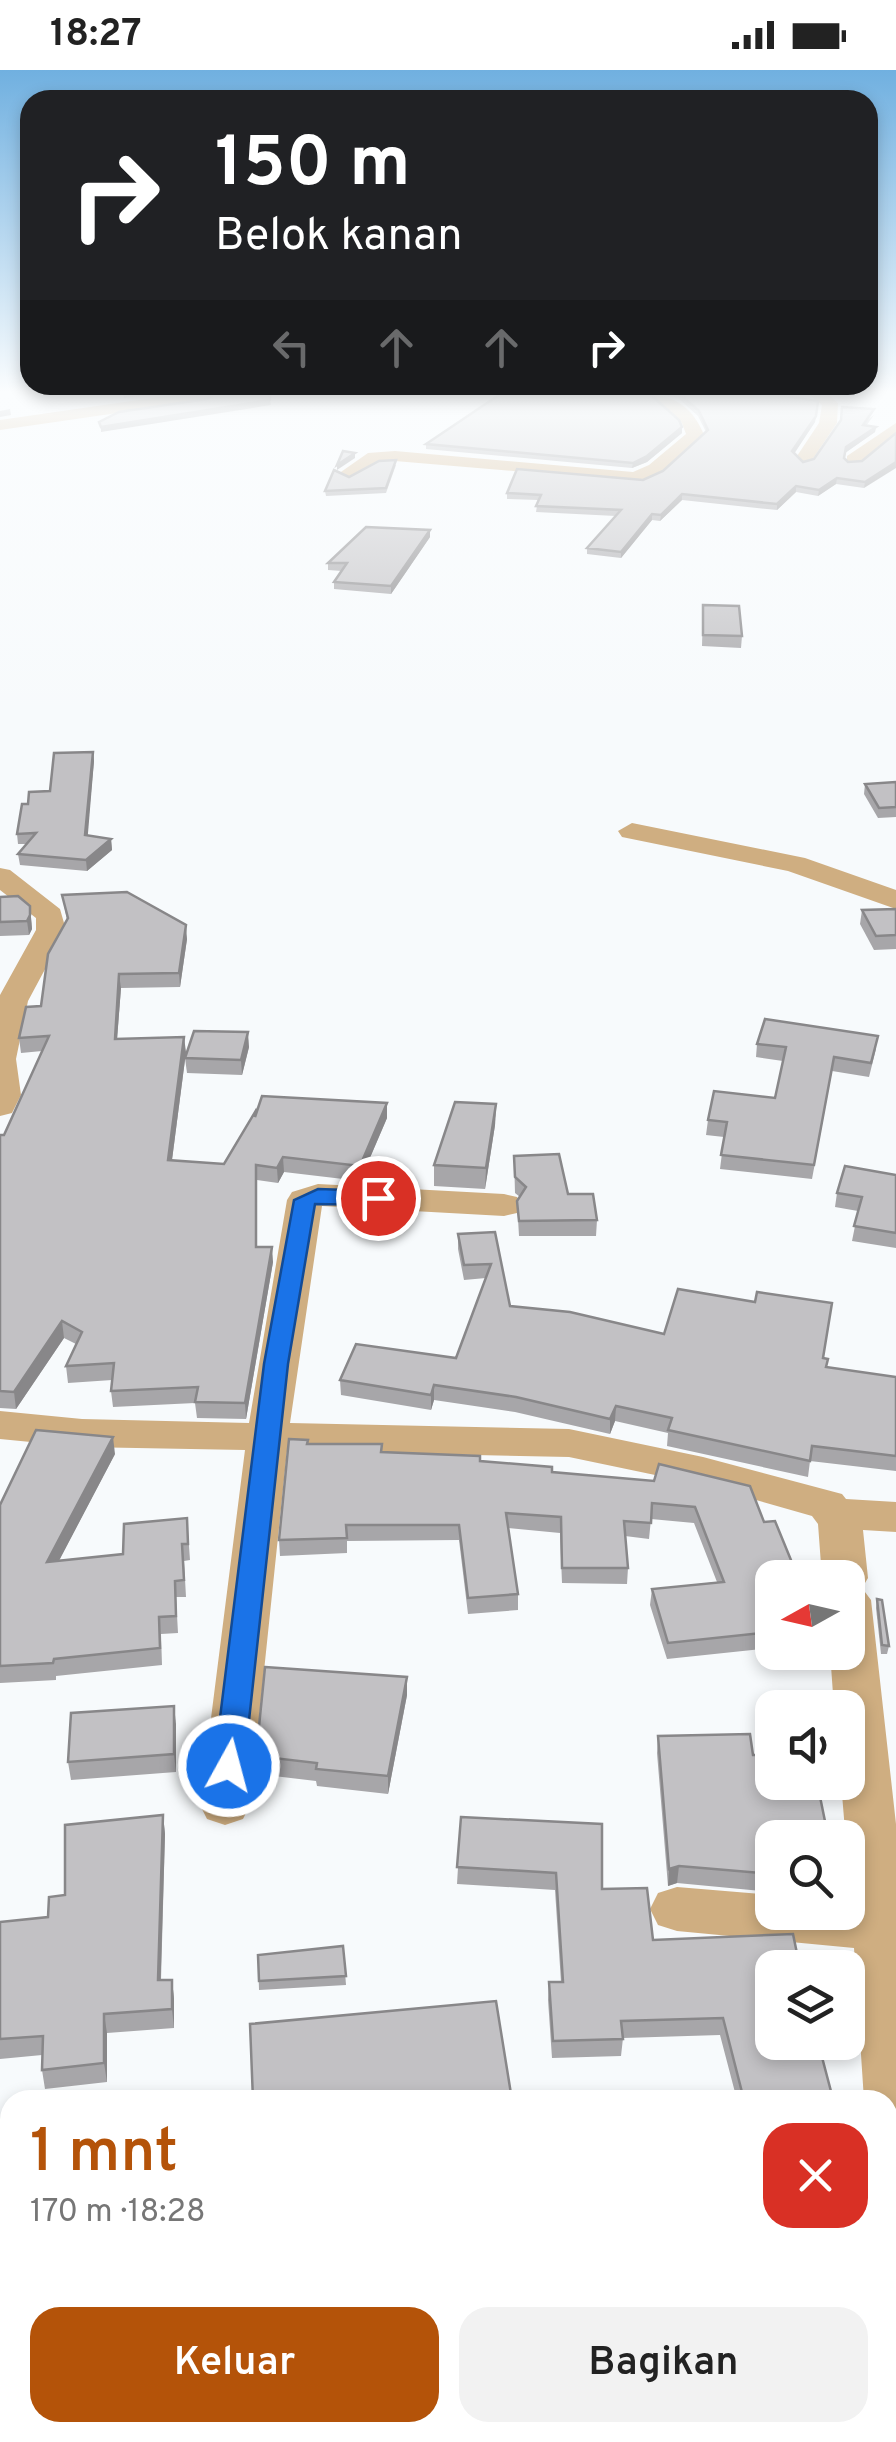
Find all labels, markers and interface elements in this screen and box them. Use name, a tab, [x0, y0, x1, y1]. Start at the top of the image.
text: 18:27	[50, 11, 142, 60]
text: 150 m	[215, 122, 410, 211]
icon: right	[50, 130, 180, 260]
text: Belok kanan	[215, 209, 463, 266]
icon: left	[264, 320, 319, 375]
icon: ahead	[369, 320, 424, 375]
icon: ahead	[474, 320, 529, 375]
icon: right	[579, 320, 634, 375]
pin	[336, 1156, 421, 1241]
icon: arrive	[351, 1171, 406, 1226]
north arrow	[755, 1560, 865, 1670]
map controls	[755, 1560, 865, 2060]
button: sound	[755, 1690, 865, 1800]
position arrow	[177, 1714, 281, 1818]
button: search	[755, 1820, 865, 1930]
button: layers	[755, 1950, 865, 2060]
text: 1 mnt	[30, 2117, 178, 2193]
button: close	[763, 2123, 868, 2228]
text: 170 m · 18:28	[30, 2193, 206, 2233]
button: Keluar	[30, 2307, 439, 2422]
button: Bagikan	[459, 2307, 868, 2422]

